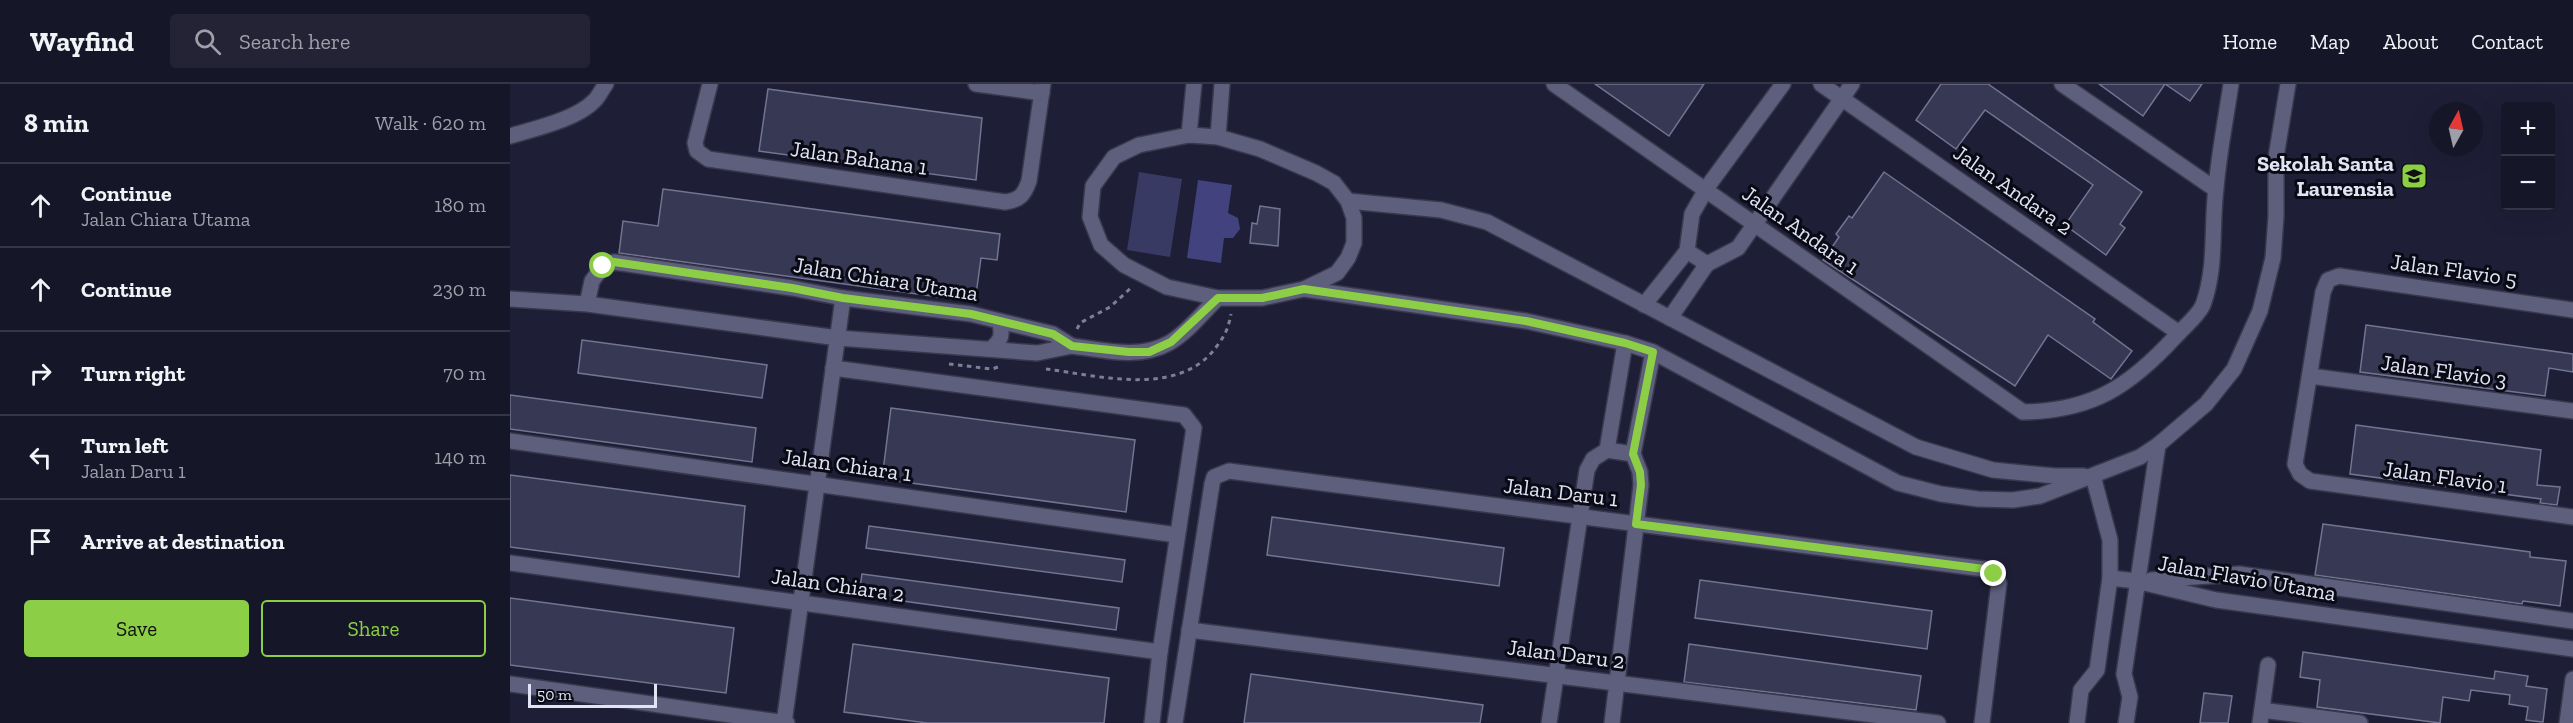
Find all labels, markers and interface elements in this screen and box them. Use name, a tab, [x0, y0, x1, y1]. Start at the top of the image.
search box	[170, 14, 590, 68]
text: Wayfind	[30, 25, 134, 58]
icon: search	[191, 25, 224, 58]
text: Search here	[239, 28, 350, 55]
text: Home	[2223, 29, 2277, 54]
text: Map	[2310, 29, 2350, 54]
text: About	[2383, 29, 2438, 54]
text: Contact	[2471, 29, 2543, 54]
north arrow	[2429, 102, 2483, 156]
map controls	[2501, 102, 2555, 210]
button: +	[2501, 102, 2555, 156]
text: 8 min	[24, 107, 89, 139]
text: Walk · 620 m	[375, 111, 486, 135]
street label: Jalan Bahana 1	[789, 135, 930, 181]
street label: Jalan Andara 2	[1948, 139, 2078, 241]
place label: Sekolah Santa Laurensia	[2257, 150, 2394, 202]
button: −	[2501, 156, 2555, 210]
school or university icon: Sekolah Santa Laurensia	[2399, 161, 2429, 191]
text: Continue	[81, 180, 172, 207]
street label: Jalan Andara 1	[1737, 180, 1865, 280]
icon: ahead	[24, 189, 57, 222]
text: 180 m	[434, 193, 486, 217]
text: Jalan Chiara Utama	[81, 207, 250, 231]
street label: Jalan Flavio 5	[2389, 248, 2519, 292]
street label: Jalan Chiara Utama	[792, 251, 980, 307]
route start	[589, 252, 615, 278]
icon: ahead	[24, 273, 57, 306]
text: Continue	[81, 276, 172, 303]
text: 230 m	[433, 277, 486, 301]
street label: Jalan Flavio 3	[2379, 349, 2509, 393]
icon: right	[24, 357, 57, 390]
text: Turn right	[81, 360, 185, 387]
text: 70 m	[443, 361, 486, 385]
text: Turn left	[81, 432, 168, 459]
icon: left	[24, 441, 57, 474]
street label: Jalan Chiara 1	[780, 443, 914, 488]
text: 140 m	[434, 445, 486, 469]
street label: Jalan Flavio 1	[2381, 455, 2509, 499]
text: Jalan Daru 1	[81, 459, 186, 483]
street label: Jalan Daru 1	[1502, 472, 1620, 512]
icon: arrive	[24, 525, 57, 558]
text: Arrive at destination	[81, 528, 284, 555]
street label: Jalan Flavio Utama	[2156, 549, 2338, 607]
route end	[1980, 560, 2006, 586]
street label: Jalan Chiara 2	[770, 562, 906, 608]
button: Save	[24, 600, 249, 657]
button: Share	[261, 600, 486, 657]
street label: Jalan Daru 2	[1506, 633, 1626, 675]
scale bar	[528, 681, 657, 708]
text: 50 m	[537, 685, 572, 704]

